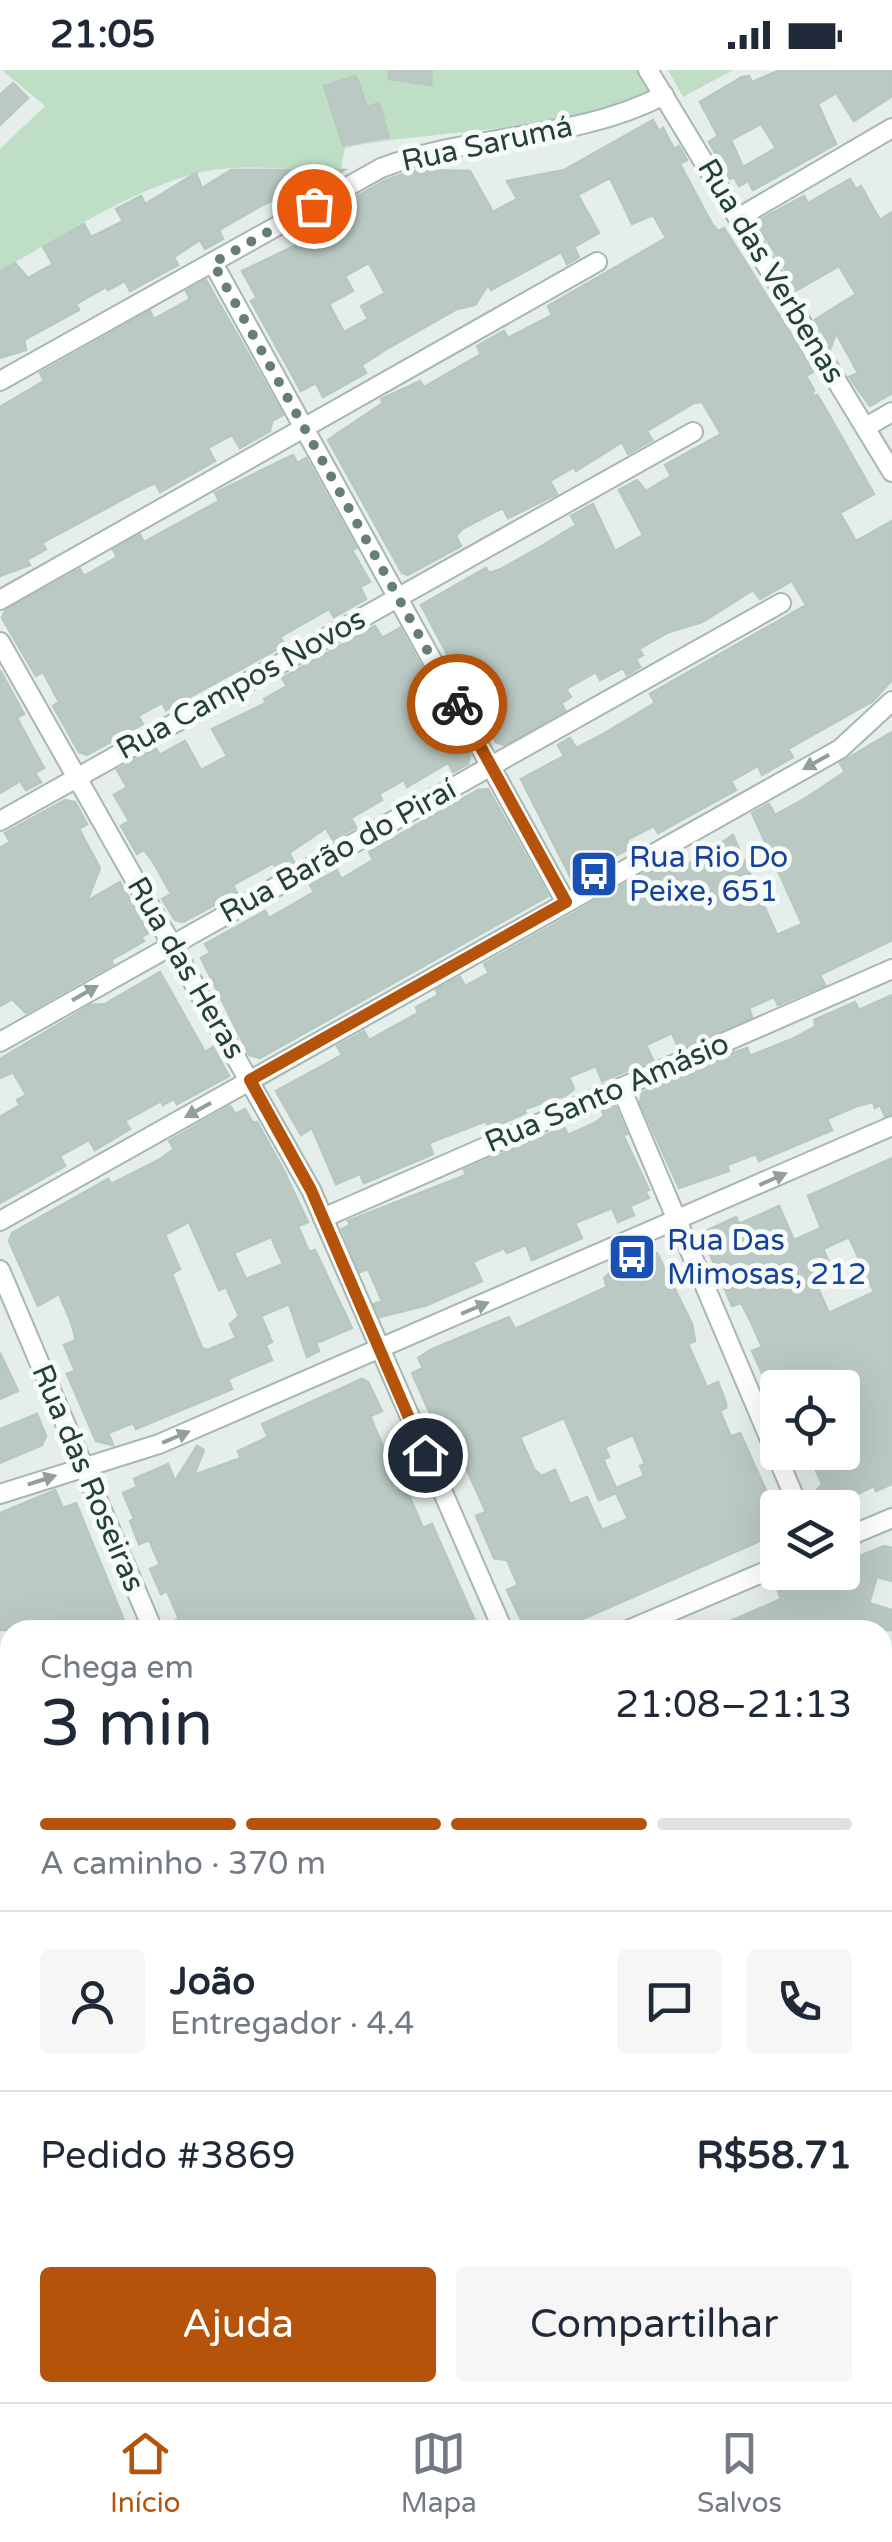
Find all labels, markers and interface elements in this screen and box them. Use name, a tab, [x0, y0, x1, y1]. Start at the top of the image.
text: 21:05	[50, 12, 155, 58]
street label: Rua Sarumá	[398, 108, 576, 180]
street label: Rua das Verbenas	[689, 152, 853, 390]
pin	[272, 164, 357, 249]
icon: bag	[287, 179, 342, 234]
street label: Rua Campos Novos	[110, 600, 372, 768]
courier	[407, 654, 507, 754]
icon: bike	[430, 677, 485, 732]
one-way arrow	[802, 753, 831, 770]
street label: Rua Barão do Piraí	[213, 771, 463, 931]
place label: Rua Rio Do Peixe, 651	[629, 839, 788, 910]
bus stop icon: Rua Rio Do Peixe, 651	[568, 848, 620, 900]
street label: Rua das Heras	[119, 870, 253, 1066]
one-way arrow	[71, 985, 99, 1003]
street label: Rua Santo Amásio	[479, 1025, 735, 1161]
one-way arrow	[183, 1101, 212, 1118]
one-way arrow	[758, 1171, 788, 1187]
place label: Rua Das Mimosas, 212	[667, 1222, 867, 1293]
bus stop icon: Rua Das Mimosas, 212	[606, 1231, 658, 1283]
one-way arrow	[460, 1300, 490, 1316]
street label: Rua das Roseiras	[23, 1359, 153, 1597]
map controls	[760, 1370, 860, 1590]
button: locate	[760, 1370, 860, 1470]
pin	[383, 1413, 468, 1498]
one-way arrow	[161, 1428, 191, 1444]
icon: home	[398, 1428, 453, 1483]
one-way arrow	[27, 1472, 57, 1487]
button: layers	[760, 1490, 860, 1590]
text: Chega em	[40, 1649, 194, 1687]
text: 21:08–21:13	[615, 1682, 852, 1728]
text: 3 min	[40, 1685, 213, 1764]
text: A caminho · 370 m	[40, 1845, 326, 1883]
button: person	[40, 1949, 145, 2054]
button: chat	[617, 1949, 722, 2054]
button: phone	[747, 1949, 852, 2054]
text: João	[170, 1959, 255, 2005]
text: Entregador · 4.4	[170, 2005, 414, 2043]
text: Pedido #3869	[40, 2133, 296, 2179]
text: R$58.71	[697, 2133, 852, 2179]
button: Ajuda	[40, 2267, 436, 2382]
button: Compartilhar	[456, 2267, 852, 2382]
tab: Início	[110, 2426, 181, 2520]
tab: Mapa	[401, 2426, 477, 2520]
tab: Salvos	[697, 2426, 782, 2520]

